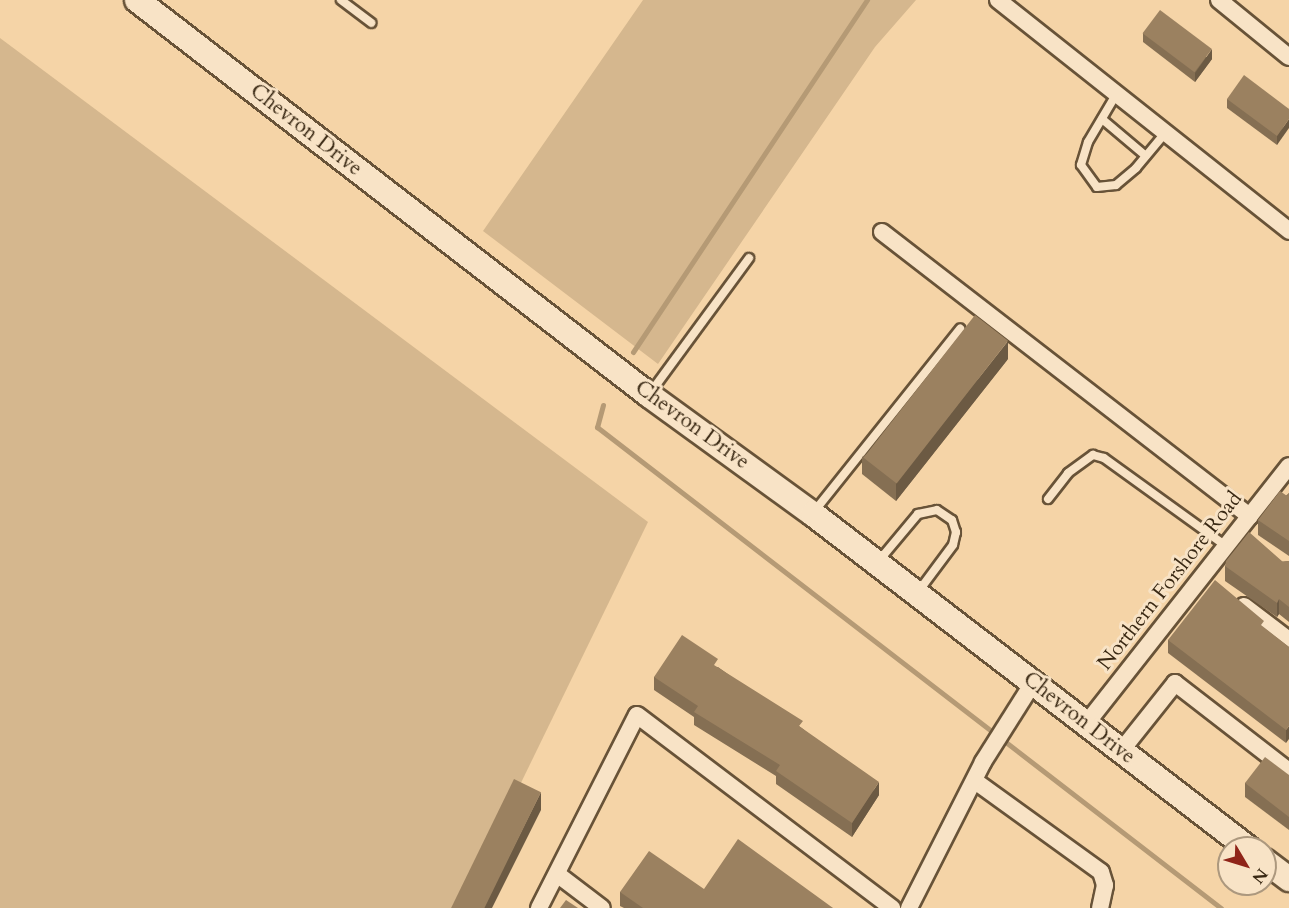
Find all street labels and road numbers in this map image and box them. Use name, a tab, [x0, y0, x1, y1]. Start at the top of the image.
street label: Chevron Drive	[245, 78, 367, 182]
street label: Chevron Drive	[630, 375, 754, 475]
street label: Northern Forshore Road	[1092, 487, 1248, 675]
street label: Chevron Drive	[1018, 666, 1140, 770]

